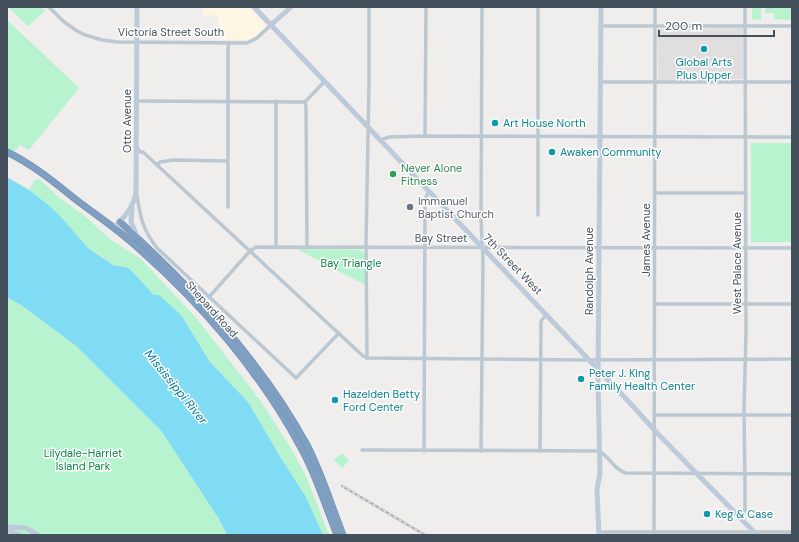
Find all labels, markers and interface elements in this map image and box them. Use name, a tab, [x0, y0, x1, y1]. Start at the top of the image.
scale bar	[659, 12, 774, 38]
text: 200 m	[665, 18, 702, 34]
street label: Victoria Street South	[118, 25, 224, 39]
marker: Global Arts Plus Upper	[699, 44, 709, 54]
place label: Global Arts Plus Upper	[676, 55, 732, 82]
street label: Otto Avenue	[120, 89, 134, 153]
place label: Art House North	[503, 116, 585, 130]
marker: Art House North	[490, 118, 500, 128]
place label: Awaken Community	[560, 145, 661, 159]
marker: Awaken Community	[547, 147, 557, 157]
place label: Never Alone Fitness	[401, 161, 462, 188]
marker: Never Alone Fitness	[388, 169, 398, 179]
place label: Immanuel Baptist Church	[418, 194, 494, 221]
marker: Immanuel Baptist Church	[405, 202, 415, 212]
street label: James Avenue	[639, 203, 653, 277]
street label: West Palace Avenue	[730, 212, 744, 314]
street label: Randolph Avenue	[582, 227, 596, 315]
street label: Bay Street	[415, 231, 467, 245]
street label: 7th Street West	[480, 231, 546, 297]
park label: Bay Triangle	[321, 256, 381, 270]
street label: Shepard Road	[183, 278, 241, 340]
water label: Mississippi River	[141, 346, 211, 428]
place label: Peter J. King Family Health Center	[589, 366, 695, 393]
marker: Peter J. King Family Health Center	[576, 374, 586, 384]
place label: Hazelden Betty Ford Center	[343, 387, 420, 414]
marker: Hazelden Betty Ford Center	[330, 395, 340, 405]
park label: Lilydale-Harriet Island Park	[44, 446, 122, 473]
place label: Keg & Case	[715, 507, 773, 521]
marker: Keg & Case	[702, 509, 712, 519]

